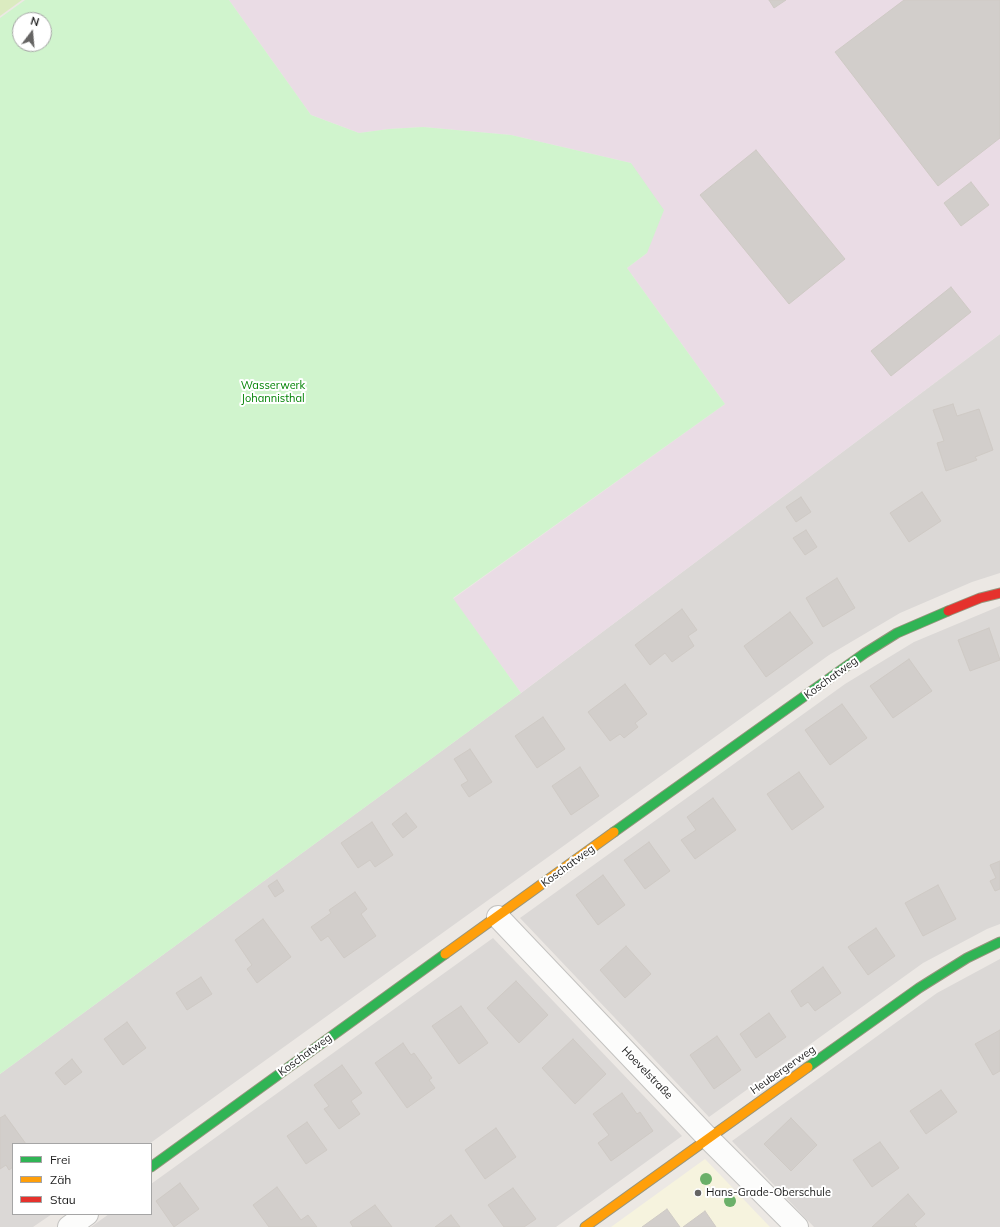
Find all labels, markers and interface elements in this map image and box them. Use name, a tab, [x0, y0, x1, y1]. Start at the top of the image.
north arrow	[12, 12, 52, 52]
text: N	[29, 14, 41, 29]
park label: Wasserwerk Johannisthal	[241, 379, 305, 405]
street label: Koschatweg	[802, 654, 860, 702]
street label: Koschatweg	[539, 842, 597, 890]
street label: Koschatweg	[276, 1031, 334, 1079]
street label: Heubergerweg	[748, 1043, 818, 1097]
street label: Hoevelstraße	[619, 1044, 675, 1102]
legend	[12, 1143, 152, 1215]
text: Frei	[50, 1152, 70, 1167]
text: Zäh	[50, 1172, 71, 1187]
place label: Hans-Grade-Oberschule	[706, 1186, 831, 1200]
marker: Hans-Grade-Oberschule	[693, 1188, 703, 1198]
text: Stau	[50, 1192, 76, 1207]

